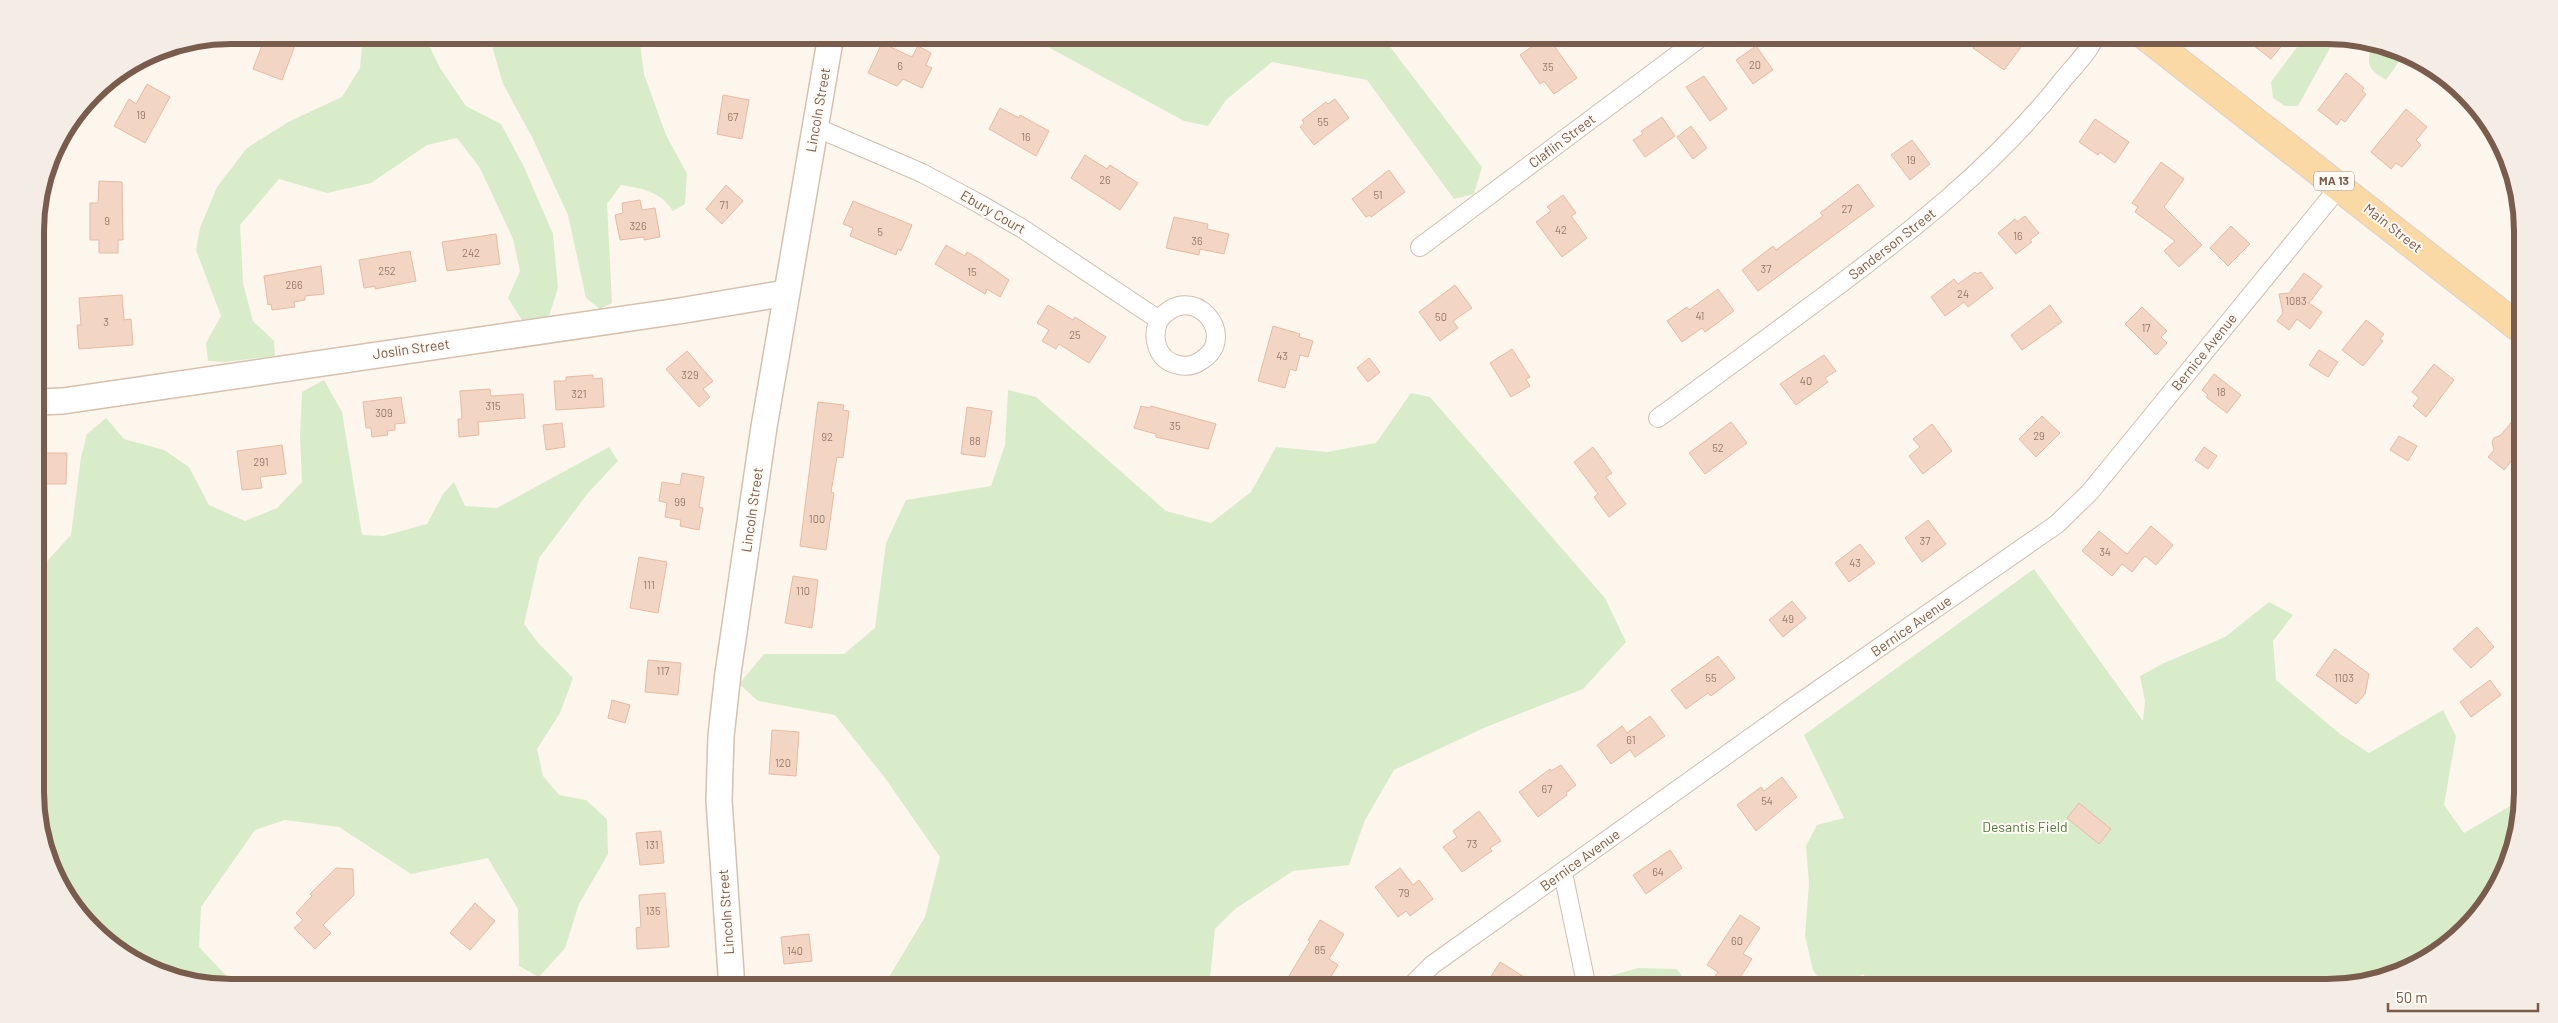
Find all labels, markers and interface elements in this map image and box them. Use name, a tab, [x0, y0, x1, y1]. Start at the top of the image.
house number: 20	[1749, 58, 1761, 71]
house number: 6	[897, 59, 903, 72]
house number: 35	[1542, 60, 1554, 73]
street label: Lincoln Street	[802, 66, 833, 154]
house number: 19	[136, 108, 146, 121]
house number: 67	[728, 110, 738, 123]
street label: Claflin Street	[1525, 110, 1598, 171]
house number: 55	[1317, 115, 1329, 128]
house number: 16	[1021, 130, 1031, 143]
house number: 19	[1906, 153, 1916, 166]
road number: MA 13	[2314, 172, 2354, 190]
house number: 26	[1099, 173, 1111, 186]
street label: Ebury Court	[958, 186, 1029, 237]
house number: 51	[1373, 188, 1383, 201]
house number: 71	[719, 198, 729, 211]
street label: Main Street	[2361, 200, 2426, 256]
house number: 27	[1841, 202, 1853, 215]
street label: Sanderson Street	[1845, 204, 1939, 283]
house number: 9	[104, 214, 110, 227]
house number: 326	[629, 219, 647, 232]
house number: 42	[1555, 223, 1567, 236]
house number: 5	[877, 225, 883, 238]
house number: 16	[2013, 229, 2023, 242]
house number: 36	[1191, 234, 1203, 247]
house number: 242	[462, 246, 480, 259]
house number: 37	[1761, 262, 1771, 275]
house number: 252	[378, 264, 396, 277]
house number: 15	[967, 265, 977, 278]
house number: 266	[285, 278, 303, 291]
house number: 24	[1957, 287, 1969, 300]
house number: 1083	[2285, 294, 2307, 307]
house number: 41	[1696, 309, 1704, 322]
house number: 50	[1435, 310, 1447, 323]
street label: Bernice Avenue	[2167, 310, 2240, 394]
house number: 3	[103, 315, 109, 328]
house number: 17	[2141, 321, 2151, 334]
house number: 25	[1069, 328, 1081, 341]
street label: Joslin Street	[371, 335, 451, 362]
house number: 43	[1276, 349, 1288, 362]
house number: 329	[681, 368, 699, 381]
house number: 40	[1800, 374, 1812, 387]
house number: 18	[2216, 385, 2226, 398]
house number: 321	[571, 387, 587, 400]
house number: 315	[485, 399, 501, 412]
house number: 309	[375, 406, 393, 419]
house number: 35	[1169, 419, 1181, 432]
house number: 29	[2033, 429, 2045, 442]
house number: 92	[821, 430, 833, 443]
house number: 88	[969, 434, 981, 447]
house number: 52	[1712, 441, 1724, 454]
house number: 291	[253, 455, 269, 468]
street label: Lincoln Street	[737, 466, 766, 554]
house number: 99	[674, 495, 686, 508]
house number: 100	[809, 512, 825, 525]
house number: 37	[1920, 534, 1930, 547]
house number: 34	[2099, 545, 2111, 558]
house number: 43	[1849, 556, 1861, 569]
house number: 111	[643, 578, 655, 591]
house number: 110	[796, 584, 810, 597]
street label: Bernice Avenue	[1867, 592, 1954, 660]
house number: 49	[1782, 612, 1794, 625]
house number: 117	[657, 664, 669, 677]
house number: 55	[1705, 671, 1717, 684]
house number: 1103	[2334, 671, 2354, 684]
house number: 61	[1626, 733, 1636, 746]
house number: 120	[775, 756, 791, 769]
house number: 67	[1542, 782, 1552, 795]
house number: 54	[1761, 794, 1773, 807]
park label: Desantis Field	[1982, 818, 2068, 835]
street label: Bernice Avenue	[1537, 825, 1623, 894]
house number: 73	[1467, 837, 1477, 850]
house number: 131	[645, 838, 659, 851]
house number: 64	[1652, 865, 1664, 878]
street label: Lincoln Street	[714, 869, 737, 955]
house number: 79	[1399, 886, 1410, 899]
house number: 135	[645, 904, 661, 917]
house number: 60	[1731, 934, 1743, 947]
house number: 85	[1314, 943, 1326, 956]
house number: 140	[787, 944, 803, 957]
scale bar	[2388, 980, 2538, 1012]
text: 50 m	[2396, 988, 2428, 1006]

